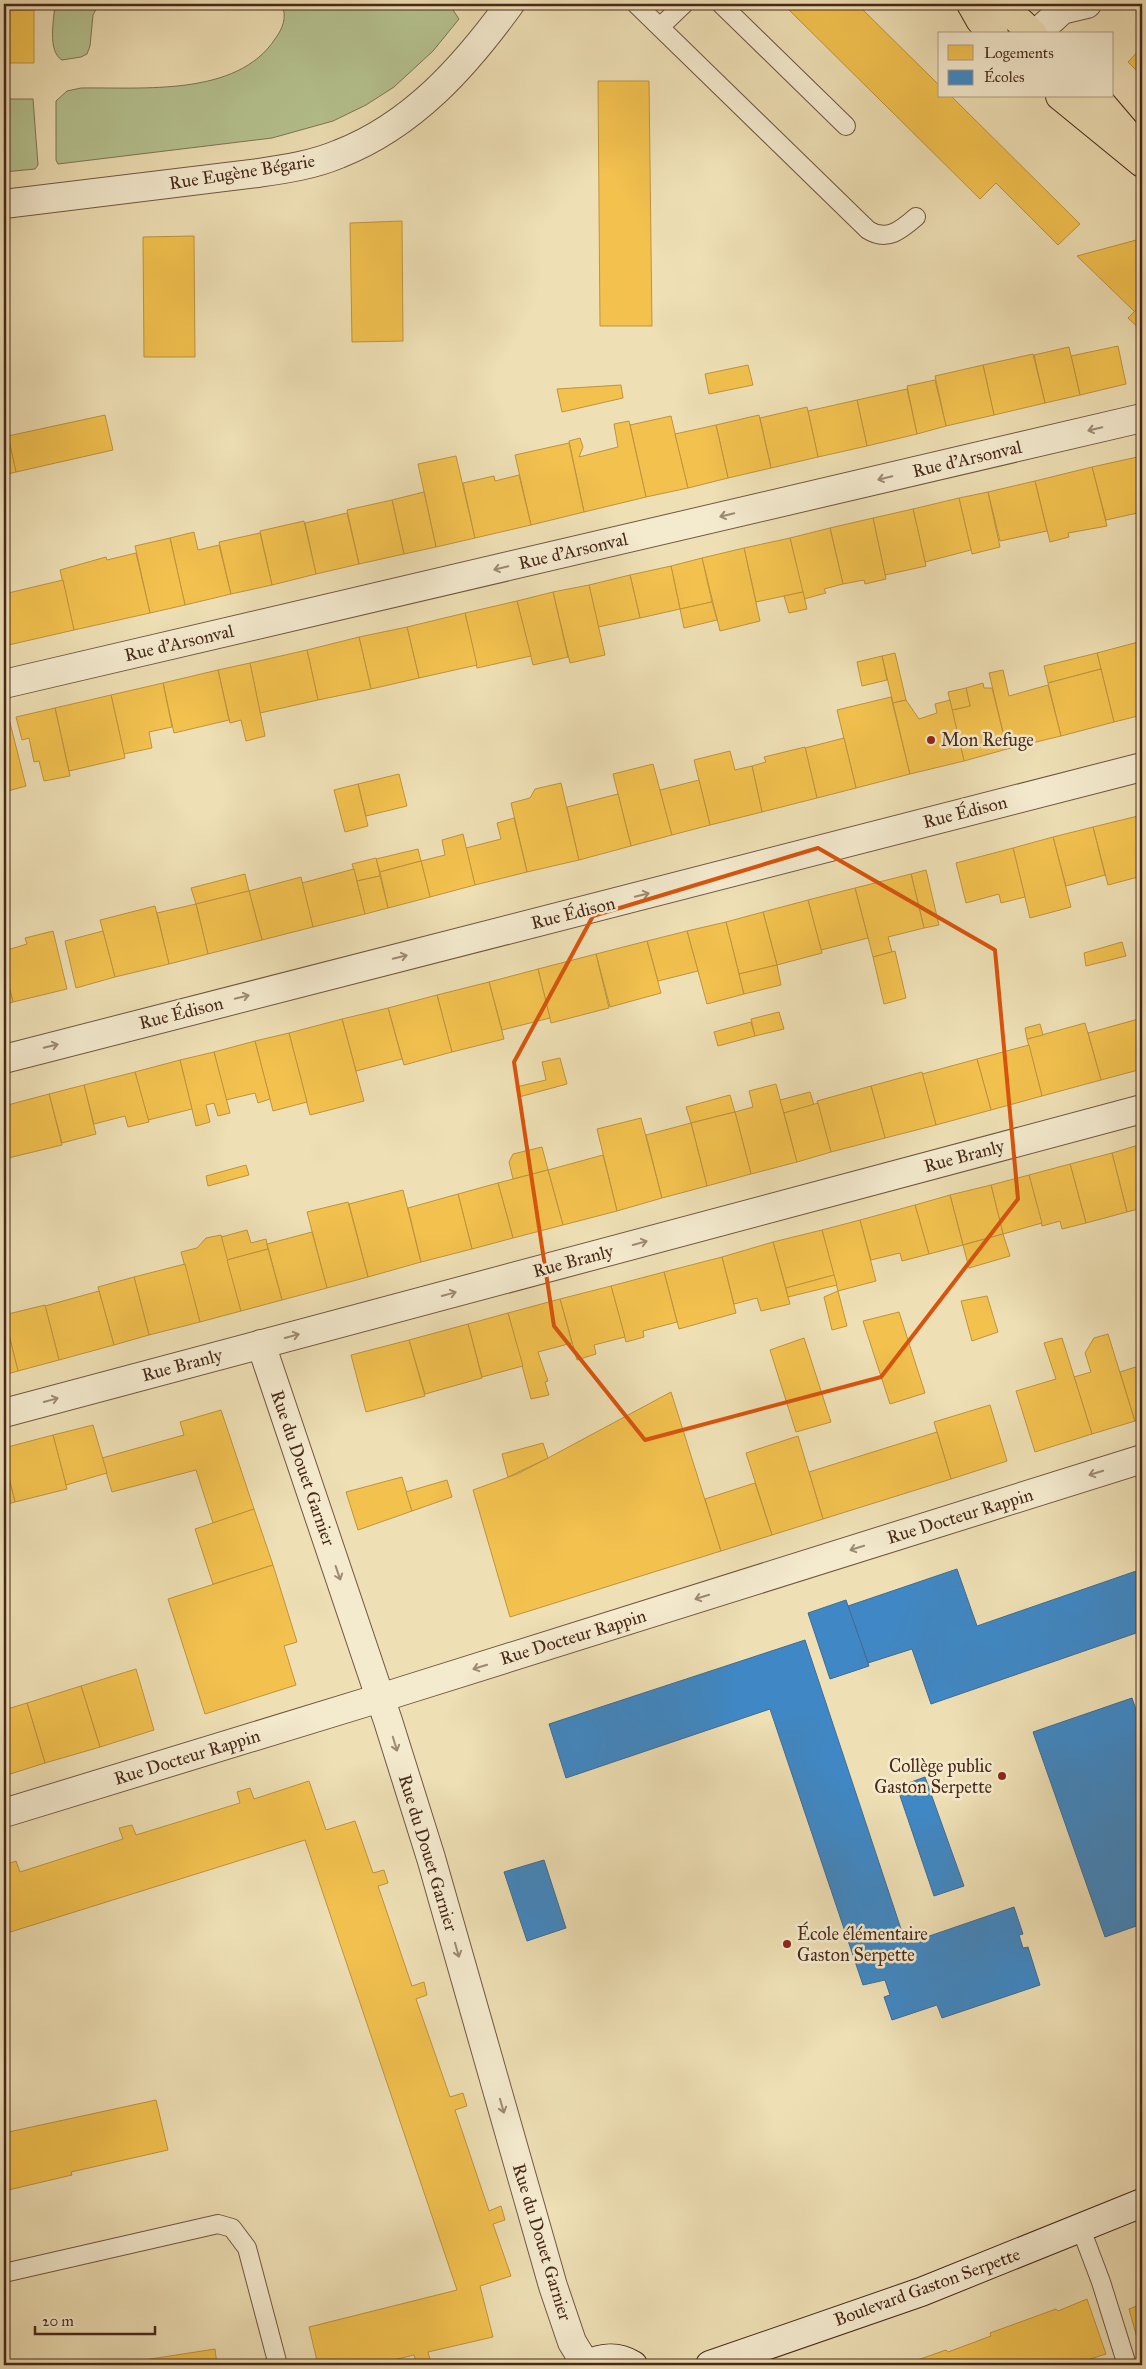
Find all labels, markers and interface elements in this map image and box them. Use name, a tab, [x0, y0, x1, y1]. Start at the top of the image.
legend	[938, 32, 1114, 98]
text: Logements	[984, 44, 1054, 62]
text: Écoles	[984, 67, 1024, 86]
street label: Rue Eugène Bégarie	[167, 150, 317, 195]
one-way arrow	[1087, 425, 1103, 434]
street label: Rue d'Arsonval	[910, 436, 1024, 482]
one-way arrow	[878, 474, 894, 483]
one-way arrow	[720, 511, 736, 520]
street label: Rue d'Arsonval	[516, 528, 630, 574]
one-way arrow	[493, 564, 509, 573]
street label: Rue d'Arsonval	[122, 620, 236, 666]
place label: Mon Refuge	[941, 729, 1034, 752]
marker: Mon Refuge	[925, 734, 937, 746]
street label: Rue Édison	[920, 789, 1010, 833]
street label: Rue Édison	[528, 890, 618, 934]
one-way arrow	[633, 890, 649, 899]
one-way arrow	[391, 952, 407, 961]
street label: Rue Édison	[136, 990, 226, 1034]
one-way arrow	[234, 992, 250, 1002]
one-way arrow	[42, 1041, 58, 1051]
street label: Rue Branly	[921, 1135, 1007, 1177]
one-way arrow	[632, 1238, 648, 1247]
street label: Rue Branly	[530, 1240, 616, 1282]
one-way arrow	[441, 1289, 457, 1298]
one-way arrow	[284, 1331, 300, 1340]
street label: Rue Branly	[139, 1344, 225, 1386]
street label: Rue du Douet Garnier	[266, 1387, 340, 1549]
one-way arrow	[42, 1395, 58, 1404]
one-way arrow	[1088, 1469, 1104, 1479]
street label: Rue Docteur Rappin	[884, 1483, 1036, 1549]
one-way arrow	[850, 1544, 866, 1554]
one-way arrow	[334, 1565, 344, 1581]
one-way arrow	[695, 1593, 711, 1602]
street label: Rue Docteur Rappin	[497, 1604, 649, 1670]
one-way arrow	[473, 1662, 489, 1672]
street label: Rue Docteur Rappin	[111, 1724, 263, 1790]
one-way arrow	[391, 1736, 401, 1752]
place label: Collège public Gaston Serpette	[874, 1755, 992, 1798]
marker: Collège public Gaston Serpette	[996, 1770, 1008, 1782]
street label: Rue du Douet Garnier	[394, 1772, 462, 1934]
place label: École élémentaire Gaston Serpette	[797, 1921, 928, 1966]
marker: École élémentaire Gaston Serpette	[781, 1938, 793, 1950]
one-way arrow	[453, 1942, 463, 1958]
one-way arrow	[498, 2098, 507, 2114]
street label: Rue du Douet Garnier	[508, 2161, 576, 2323]
street label: Boulevard Gaston Serpette	[831, 2243, 1023, 2331]
scale bar	[35, 2304, 155, 2336]
text: 20 m	[42, 2312, 74, 2330]

